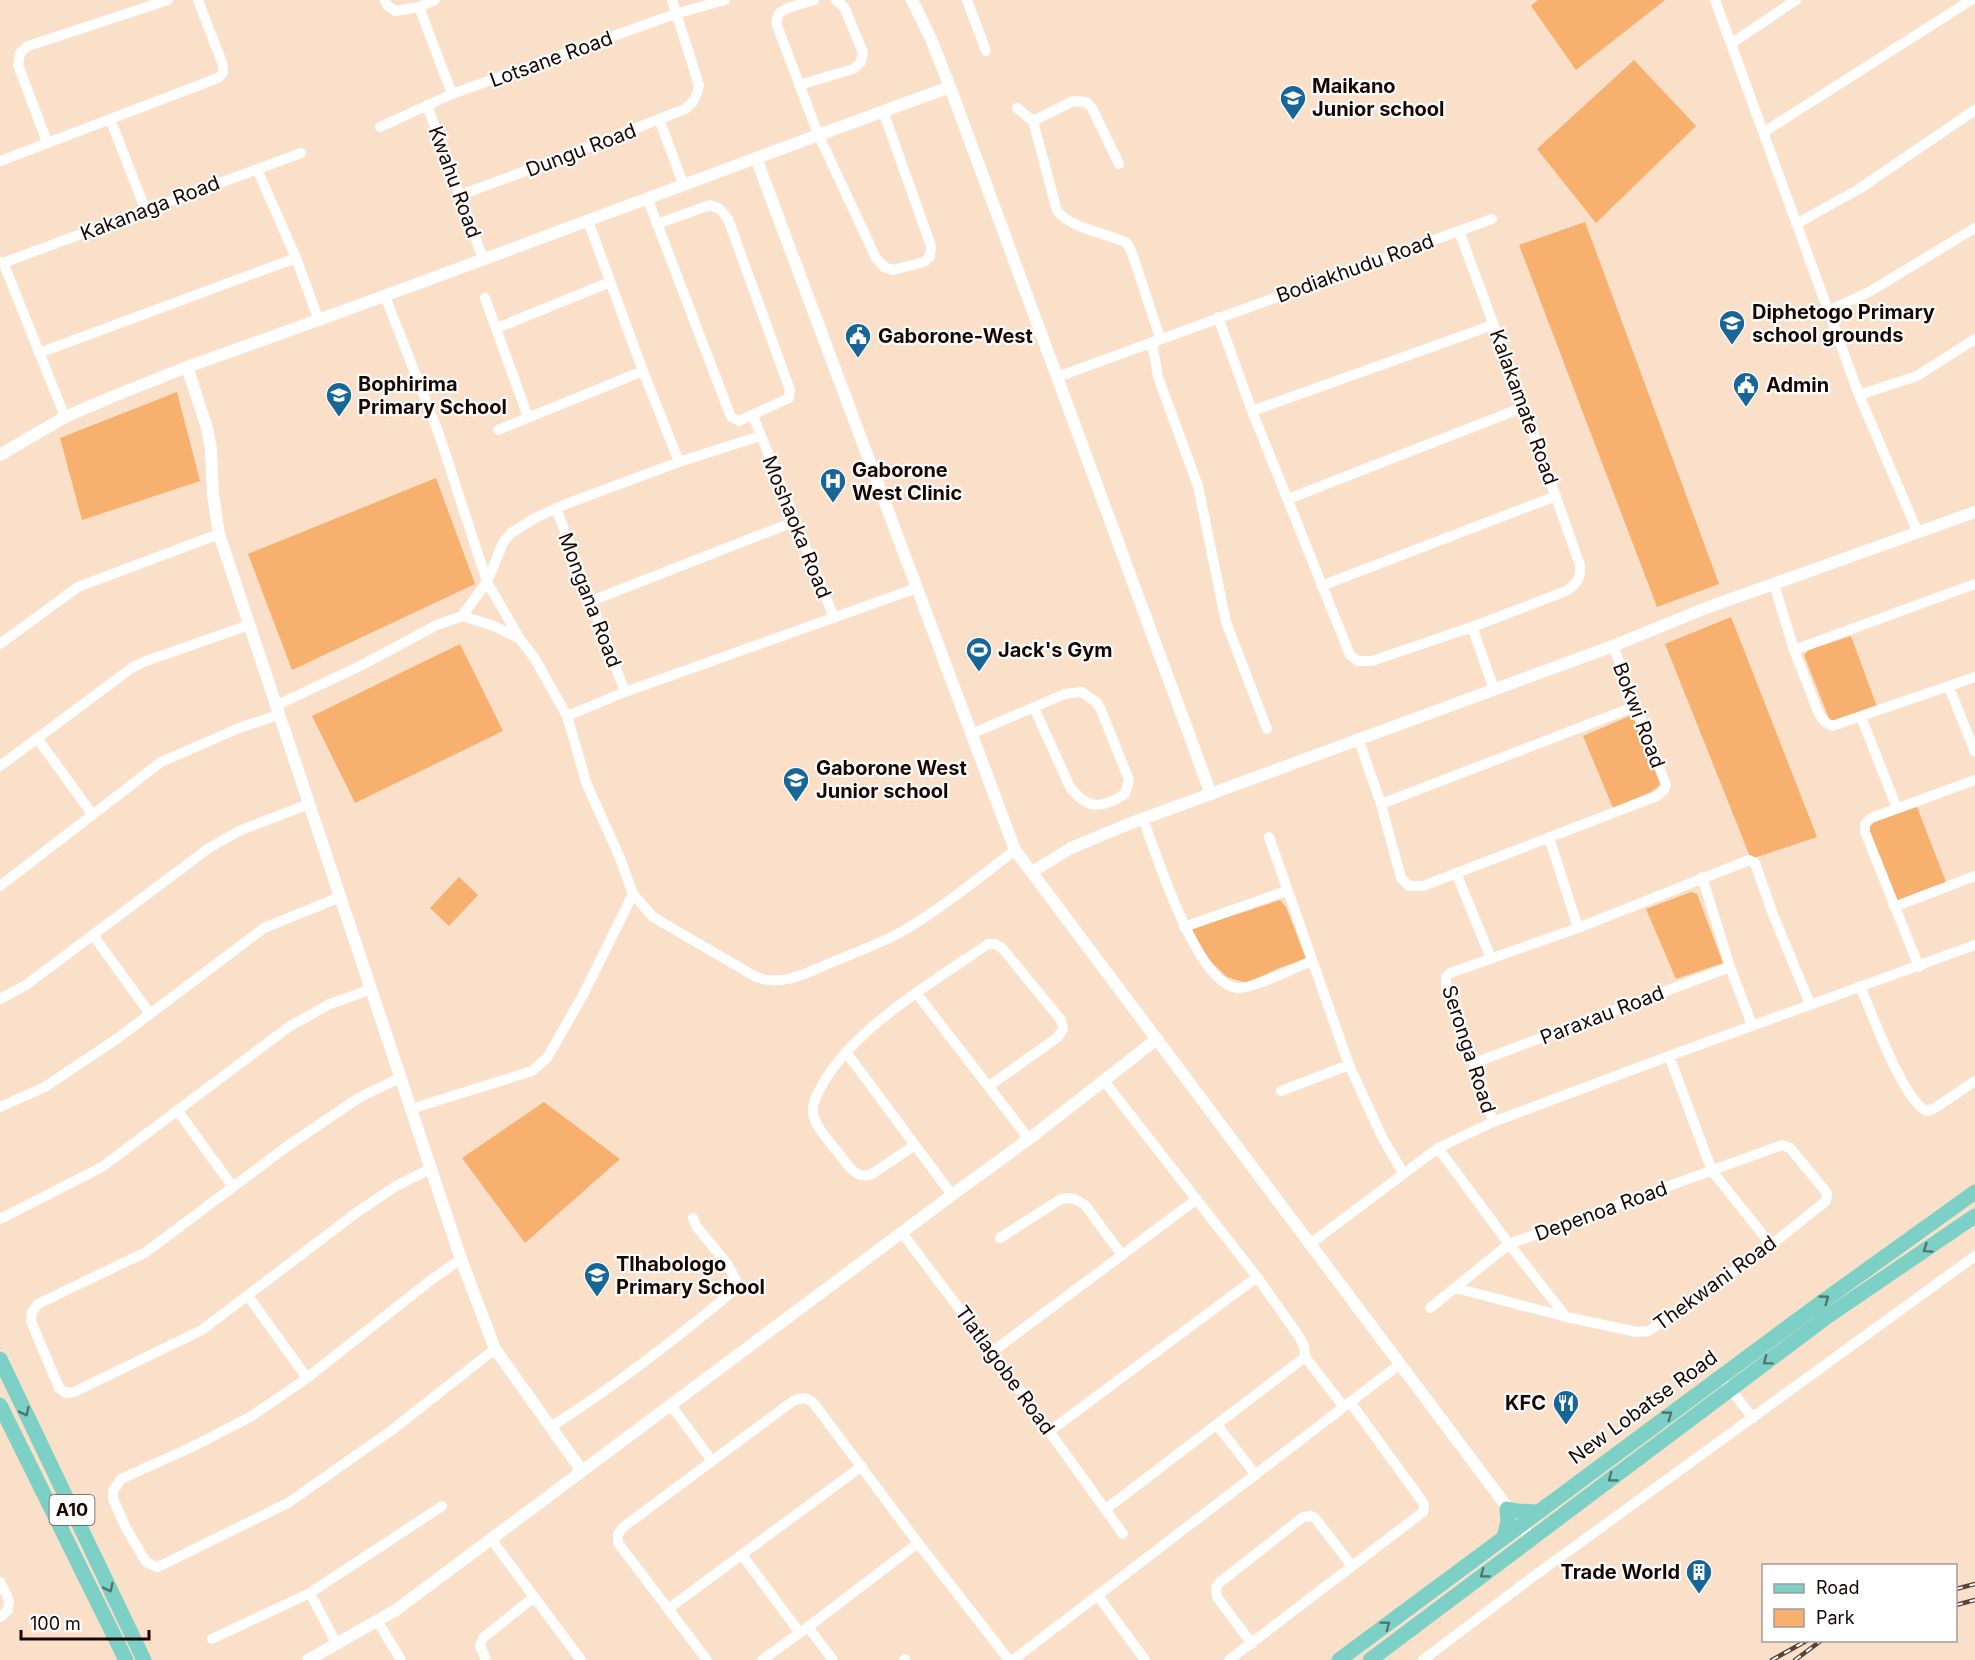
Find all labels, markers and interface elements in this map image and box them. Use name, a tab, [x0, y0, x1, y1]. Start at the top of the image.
street label: Lotsane Road	[486, 26, 616, 92]
place label: Maikano Junior school	[1312, 74, 1445, 121]
school or university icon: Maikano Junior school	[1278, 83, 1308, 121]
street label: Dungu Road	[523, 118, 639, 182]
street label: Kwahu Road	[424, 123, 486, 241]
street label: Kakanaga Road	[77, 170, 223, 246]
street label: Bodiakhudu Road	[1273, 228, 1437, 308]
place label: Diphetogo Primary school grounds	[1752, 300, 1935, 347]
school or university icon: Diphetogo Primary school grounds	[1717, 308, 1747, 346]
public building icon: Gaborone-West	[843, 321, 873, 359]
place label: Gaborone-West	[878, 324, 1033, 348]
street label: Kalakamate Road	[1485, 326, 1563, 488]
public building icon: Admin	[1731, 370, 1761, 408]
place label: Bophirima Primary School	[358, 372, 507, 419]
place label: Admin	[1766, 373, 1829, 397]
school or university icon: Bophirima Primary School	[324, 380, 354, 418]
street label: Moshaoka Road	[757, 452, 837, 602]
place label: Gaborone West Clinic	[852, 458, 962, 505]
hospital icon: Gaborone West Clinic	[818, 466, 848, 504]
street label: Mongana Road	[553, 529, 627, 671]
sports icon: Jack's Gym	[964, 635, 994, 673]
place label: Jack's Gym	[998, 638, 1113, 662]
street label: Bokwi Road	[1608, 659, 1670, 771]
place label: Gaborone West Junior school	[816, 756, 967, 803]
school or university icon: Gaborone West Junior school	[781, 765, 811, 803]
street label: Paraxau Road	[1537, 980, 1667, 1050]
street label: Seronga Road	[1437, 982, 1501, 1116]
street label: Depenoa Road	[1532, 1176, 1670, 1246]
street label: Thekwani Road	[1649, 1231, 1781, 1335]
one-way arrow	[1922, 1242, 1933, 1253]
place label: Tlhabologo Primary School	[616, 1252, 765, 1299]
school or university icon: Tlhabologo Primary School	[582, 1260, 612, 1298]
one-way arrow	[1819, 1295, 1830, 1306]
street label: Tlatlagobe Road	[950, 1301, 1060, 1439]
street label: New Lobatse Road	[1564, 1345, 1722, 1469]
one-way arrow	[1763, 1354, 1774, 1365]
restaurant icon: KFC	[1551, 1388, 1581, 1426]
place label: KFC	[1505, 1391, 1546, 1415]
one-way arrow	[18, 1406, 30, 1417]
one-way arrow	[1662, 1411, 1673, 1422]
one-way arrow	[1607, 1471, 1618, 1482]
road number: A10	[50, 1495, 94, 1525]
building icon: Trade World	[1684, 1557, 1714, 1595]
place label: Trade World	[1561, 1560, 1680, 1584]
legend	[1762, 1564, 1957, 1642]
one-way arrow	[1480, 1566, 1491, 1577]
text: Road	[1816, 1577, 1859, 1598]
one-way arrow	[102, 1582, 114, 1593]
scale bar	[21, 1603, 148, 1641]
text: Park	[1816, 1607, 1855, 1628]
text: 100 m	[30, 1613, 81, 1634]
one-way arrow	[1379, 1621, 1390, 1632]

